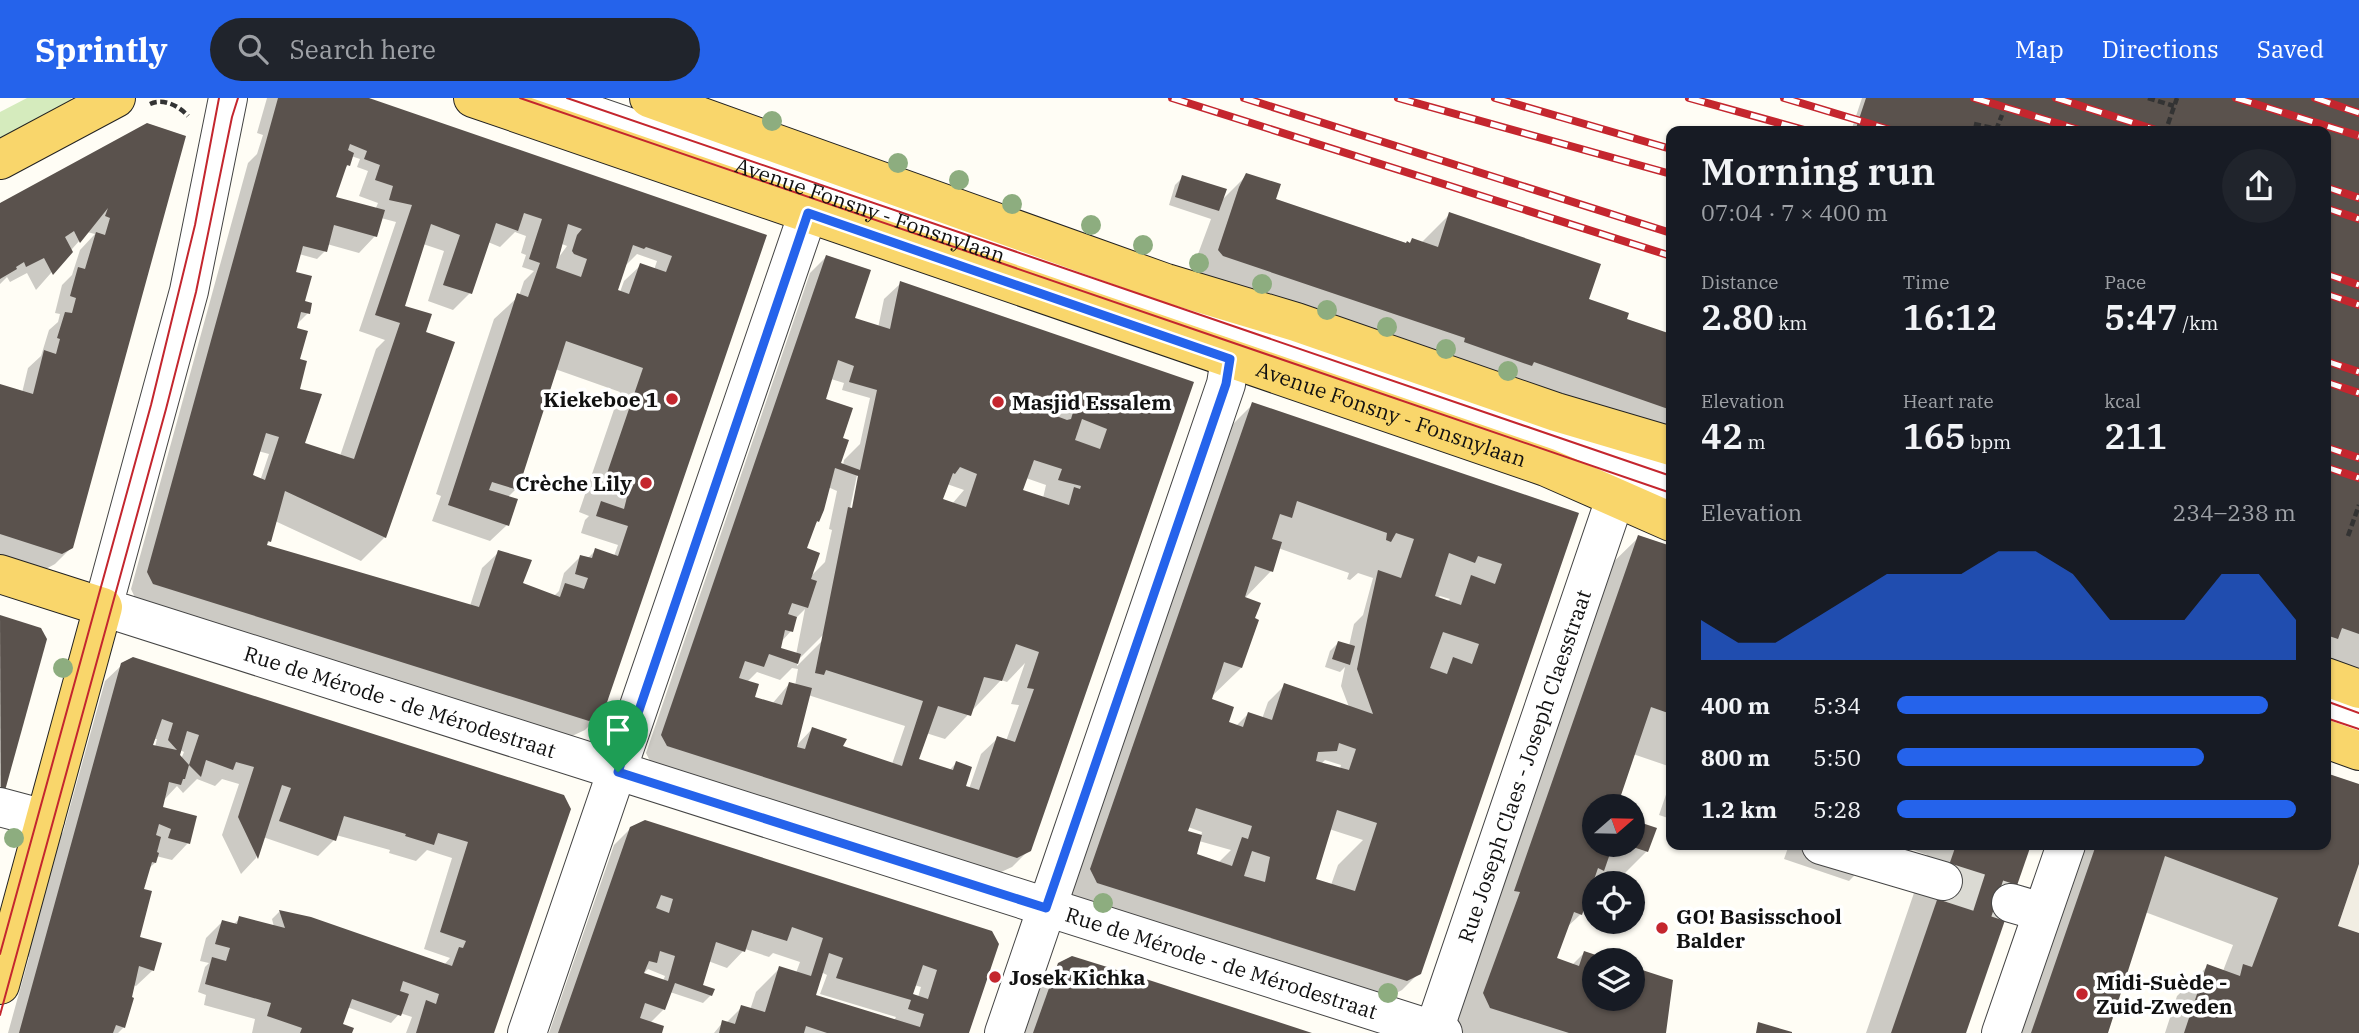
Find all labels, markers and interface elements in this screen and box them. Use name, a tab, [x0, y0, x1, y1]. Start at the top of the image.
search box	[210, 18, 700, 81]
text: Sprintly	[35, 28, 168, 71]
icon: search	[234, 30, 272, 68]
text: Search here	[290, 32, 436, 66]
text: Map	[2015, 33, 2064, 65]
text: Directions	[2102, 33, 2219, 65]
text: Saved	[2257, 33, 2324, 65]
text: Morning run	[1701, 146, 1935, 195]
button: share	[2222, 149, 2296, 223]
street label: Avenue Fonsny - Fonsnylaan	[732, 151, 1009, 269]
text: 07:04 · 7 × 400 m	[1701, 197, 1888, 227]
text: Distance	[1701, 270, 1779, 294]
text: Time	[1903, 270, 1949, 294]
text: Pace	[2104, 270, 2146, 294]
text: 2.80	[1701, 294, 1774, 340]
text: 16:12	[1903, 294, 1997, 340]
text: 5:47	[2104, 294, 2178, 340]
text: km	[1774, 311, 1807, 335]
text: /km	[2178, 311, 2218, 335]
street label: Avenue Fonsny - Fonsnylaan	[1252, 354, 1530, 473]
place label: Kiekeboe 1	[543, 385, 658, 413]
place label: Masjid Essalem	[1012, 388, 1172, 416]
text: Elevation	[1701, 389, 1785, 413]
text: Heart rate	[1903, 389, 1994, 413]
text: kcal	[2104, 389, 2141, 413]
marker: Kiekeboe 1	[664, 391, 680, 407]
marker: Masjid Essalem	[990, 394, 1006, 410]
text: 42	[1701, 413, 1743, 459]
text: 165	[1903, 413, 1966, 459]
text: 211	[2104, 413, 2167, 459]
text: m	[1743, 430, 1766, 454]
text: bpm	[1966, 430, 2011, 454]
place label: Crèche Lily	[516, 469, 632, 497]
marker: Crèche Lily	[638, 475, 654, 491]
text: Elevation	[1701, 497, 1802, 527]
text: 234–238 m	[2172, 497, 2296, 527]
street label: Rue Joseph Claes - Joseph Claesstraat	[1451, 586, 1597, 946]
street label: Rue de Mérode - de Mérodestraat	[240, 639, 560, 764]
text: 400 m	[1701, 690, 1770, 720]
text: 5:34	[1813, 690, 1861, 720]
pin	[588, 700, 648, 772]
icon: arrive	[599, 711, 637, 749]
text: 800 m	[1701, 742, 1770, 772]
text: 5:50	[1813, 742, 1861, 772]
north arrow	[1582, 794, 1645, 858]
map controls	[1582, 794, 1645, 1011]
text: 1.2 km	[1701, 794, 1777, 824]
text: 5:28	[1813, 794, 1861, 824]
button: locate	[1582, 871, 1645, 934]
street label: Rue de Mérode - de Mérodestraat	[1062, 900, 1381, 1025]
place label: GO! Basisschool Balder	[1676, 902, 1842, 954]
marker: GO! Basisschool Balder	[1654, 920, 1670, 936]
button: layers	[1582, 948, 1645, 1011]
place label: Josek Kichka	[1009, 963, 1145, 991]
place label: Midi-Suède - Zuid-Zweden	[2096, 968, 2233, 1020]
marker: Josek Kichka	[987, 969, 1003, 985]
marker: Midi-Suède - Zuid-Zweden	[2074, 986, 2090, 1002]

